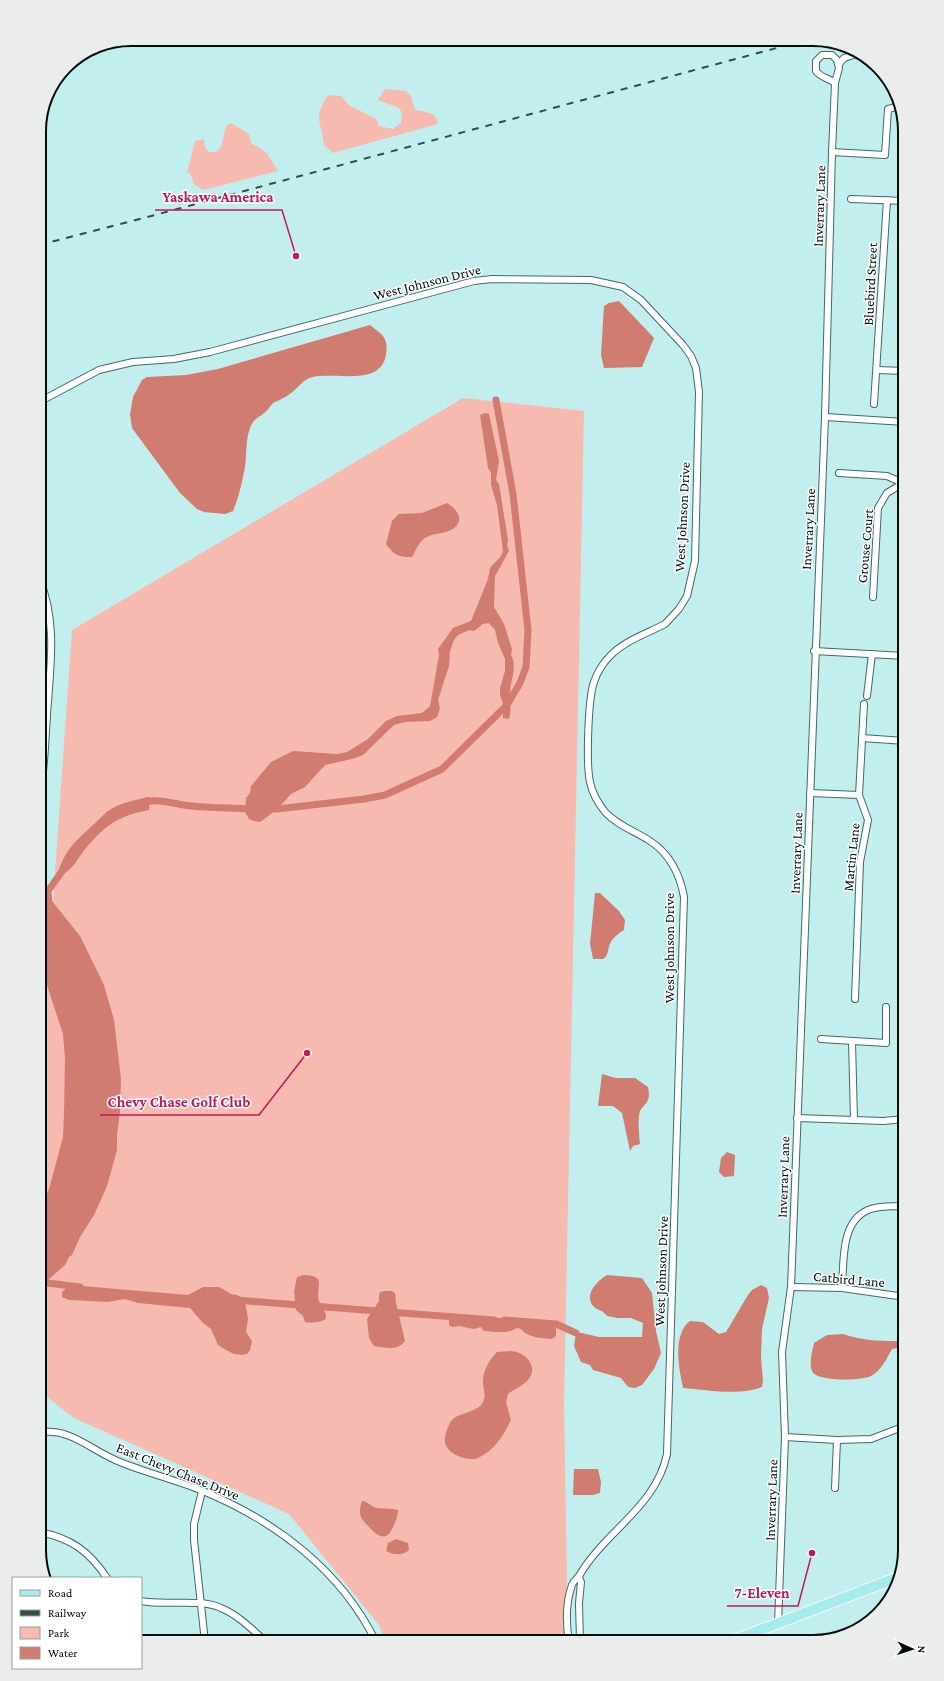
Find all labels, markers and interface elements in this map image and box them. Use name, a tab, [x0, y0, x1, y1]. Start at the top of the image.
street label: Inverrary Lane	[810, 165, 828, 247]
callout: Yaskawa America	[155, 183, 282, 210]
text: Yaskawa America	[162, 189, 274, 205]
street label: Bluebird Street	[860, 242, 880, 326]
street label: West Johnson Drive	[372, 261, 482, 303]
street label: West Johnson Drive	[671, 461, 693, 573]
street label: Inverrary Lane	[798, 488, 818, 570]
street label: Grouse Court	[854, 508, 876, 584]
street label: Inverrary Lane	[787, 812, 805, 894]
street label: Martin Lane	[839, 822, 863, 892]
street label: West Johnson Drive	[661, 893, 677, 1003]
callout: Chevy Chase Golf Club	[100, 1088, 259, 1115]
text: Chevy Chase Golf Club	[108, 1094, 250, 1110]
street label: Inverrary Lane	[774, 1136, 792, 1218]
street label: West Johnson Drive	[651, 1216, 671, 1326]
street label: Catbird Lane	[812, 1268, 886, 1290]
street label: East Chevy Chase Drive	[114, 1439, 242, 1503]
street label: Inverrary Lane	[762, 1459, 780, 1541]
legend	[12, 1577, 142, 1669]
callout: 7-Eleven	[727, 1579, 798, 1606]
text: 7-Eleven	[734, 1585, 790, 1601]
text: Road	[48, 1586, 73, 1600]
text: Railway	[48, 1606, 87, 1620]
text: Park	[48, 1626, 70, 1640]
north arrow	[892, 1629, 932, 1669]
text: N	[916, 1645, 928, 1654]
text: Water	[48, 1646, 78, 1660]

